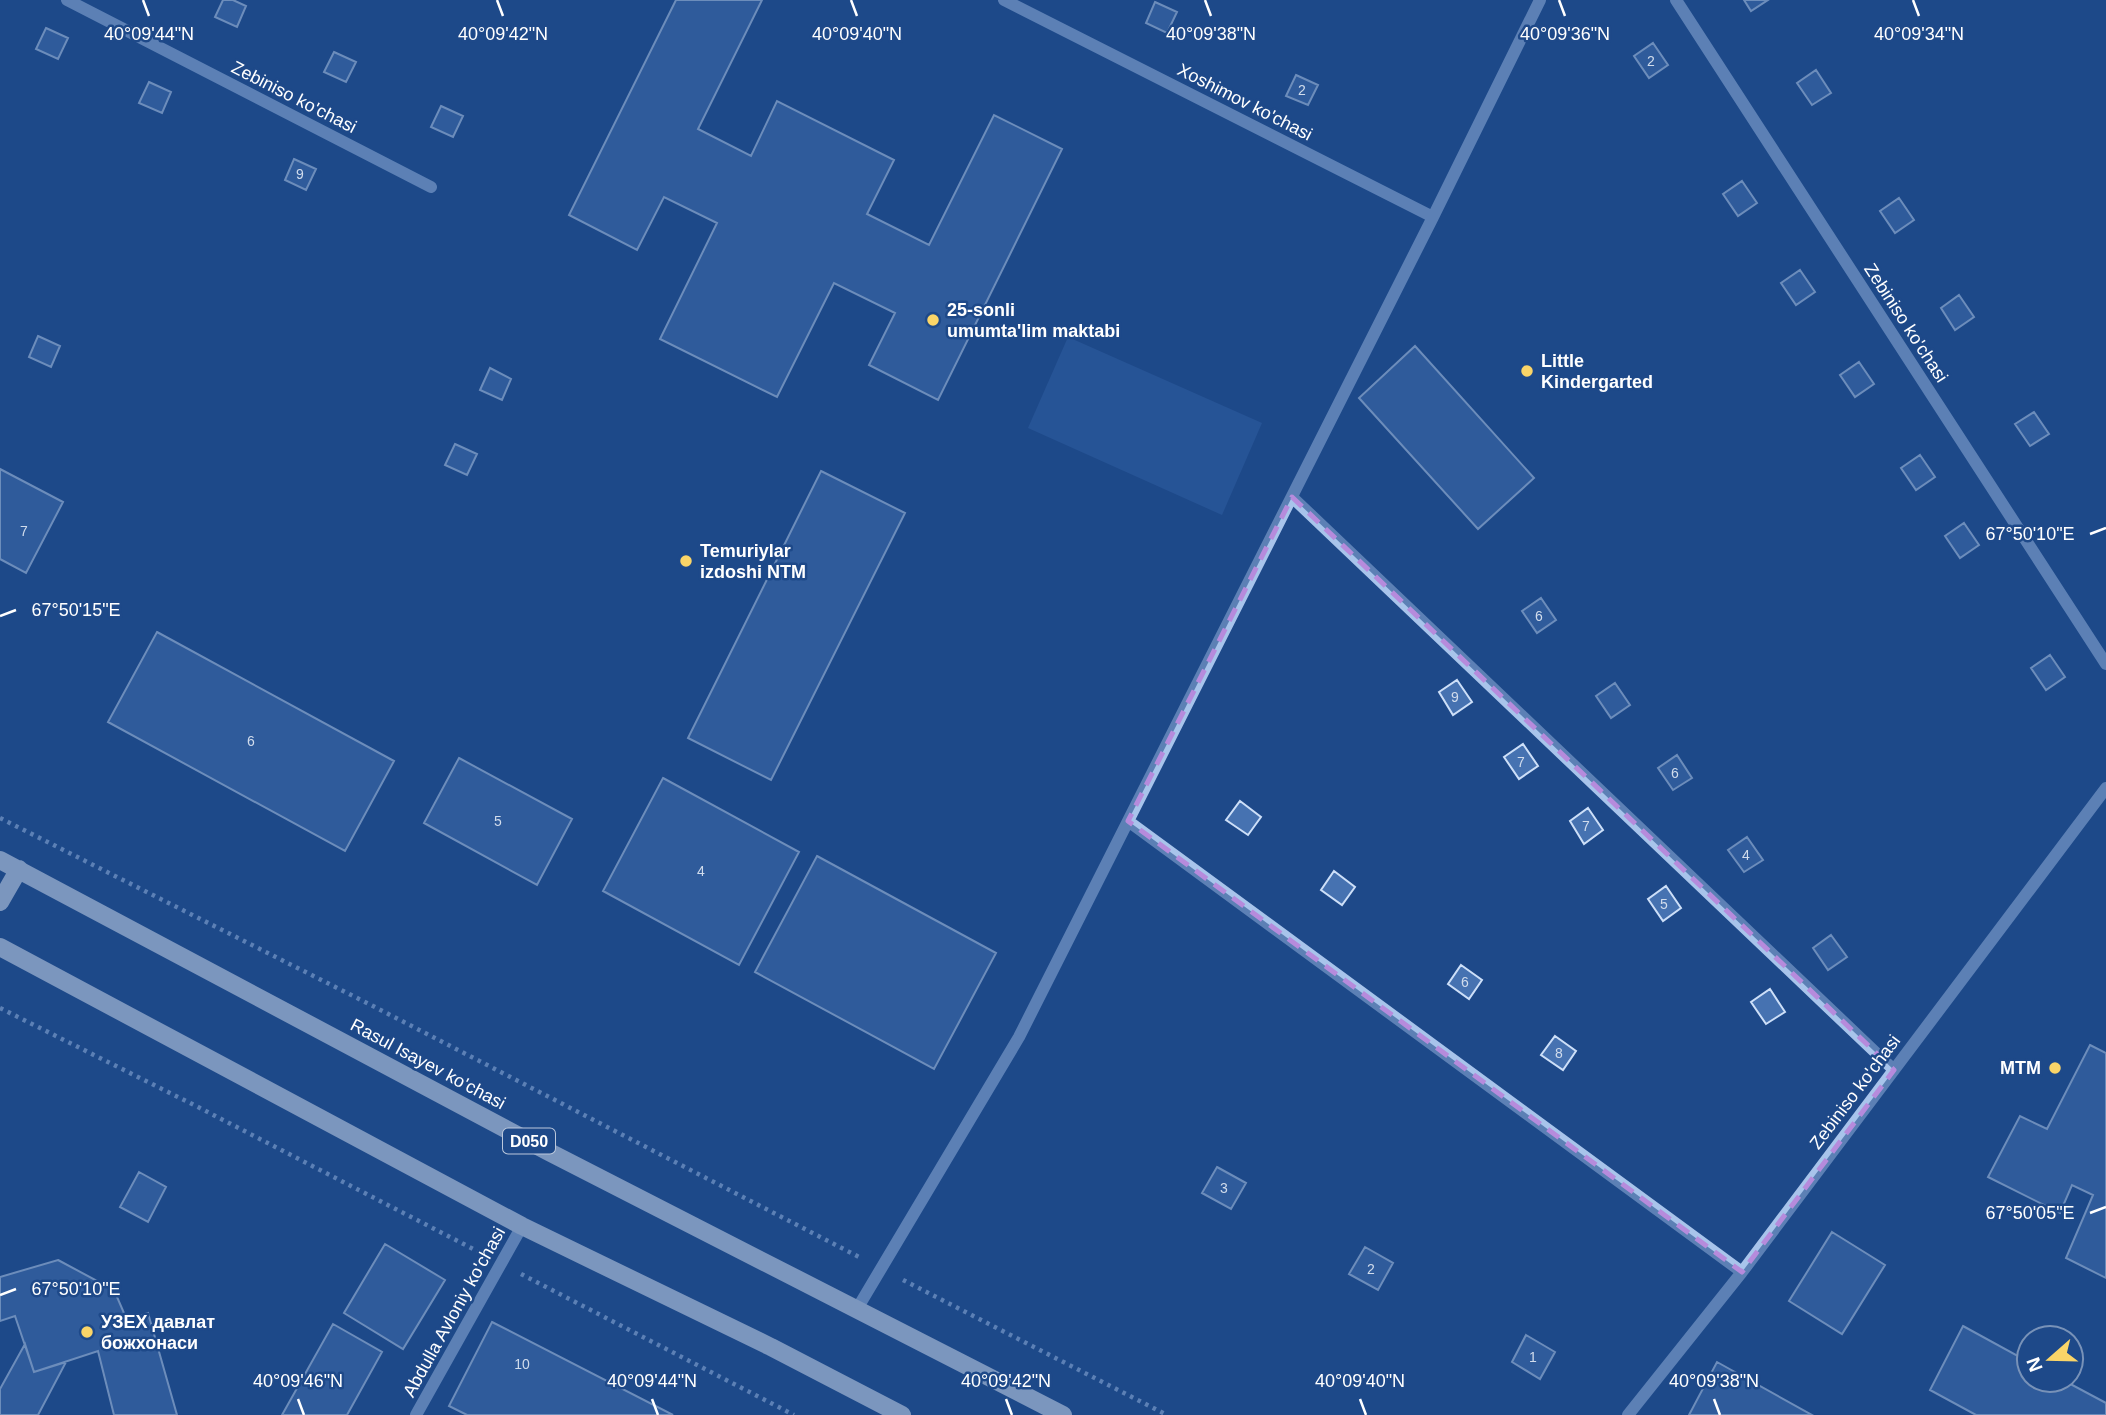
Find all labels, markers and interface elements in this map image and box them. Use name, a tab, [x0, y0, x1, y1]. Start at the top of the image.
text: 40°09'44"N	[104, 24, 194, 44]
text: 40°09'42"N	[458, 24, 548, 44]
text: 40°09'40"N	[812, 24, 902, 44]
text: 40°09'38"N	[1166, 24, 1256, 44]
text: 40°09'36"N	[1520, 24, 1610, 44]
text: 40°09'34"N	[1874, 24, 1964, 44]
house number: 2	[1647, 53, 1655, 69]
street label: Zebiniso ko'chasi	[228, 57, 360, 137]
street label: Xoshimov ko'chasi	[1174, 59, 1316, 145]
house number: 2	[1298, 82, 1306, 98]
house number: 9	[296, 166, 304, 182]
street label: Zebiniso ko'chasi	[1860, 260, 1952, 386]
place label: 25-sonli umumta'lim maktabi	[947, 300, 1120, 341]
marker: 25-sonli umumta'lim maktabi	[925, 312, 941, 328]
place label: Little Kindergarted	[1541, 351, 1653, 392]
marker: Little Kindergarted	[1519, 363, 1535, 379]
house number: 7	[20, 523, 28, 539]
text: 67°50'10"E	[1985, 524, 2075, 544]
place label: Temuriylar izdoshi NTM	[700, 541, 806, 582]
marker: Temuriylar izdoshi NTM	[678, 553, 694, 569]
text: 67°50'15"E	[31, 600, 121, 620]
house number: 6	[1535, 608, 1543, 624]
house number: 9	[1451, 689, 1459, 705]
house number: 6	[247, 733, 255, 749]
house number: 7	[1517, 754, 1525, 770]
house number: 6	[1671, 765, 1679, 781]
house number: 5	[494, 813, 502, 829]
house number: 7	[1582, 818, 1590, 834]
house number: 4	[1742, 847, 1750, 863]
house number: 4	[697, 863, 705, 879]
house number: 5	[1660, 896, 1668, 912]
house number: 6	[1461, 974, 1469, 990]
street label: Rasul Isayev ko'chasi	[347, 1015, 509, 1113]
street label: Zebiniso ko'chasi	[1806, 1031, 1904, 1153]
house number: 8	[1555, 1045, 1563, 1061]
place label: MTM	[2000, 1058, 2041, 1078]
marker: MTM	[2047, 1060, 2063, 1076]
road number: D050	[503, 1128, 555, 1154]
house number: 3	[1220, 1180, 1228, 1196]
text: 67°50'05"E	[1985, 1203, 2075, 1223]
street label: Abdulla Avloniy ko'chasi	[399, 1224, 509, 1400]
house number: 2	[1367, 1261, 1375, 1277]
text: 67°50'10"E	[31, 1279, 121, 1299]
place label: УЗЕХ давлат божхонаси	[101, 1312, 215, 1353]
marker: УЗЕХ давлат божхонаси	[79, 1324, 95, 1340]
north arrow	[2015, 1324, 2085, 1394]
house number: 1	[1529, 1349, 1537, 1365]
text: N	[2022, 1355, 2047, 1375]
house number: 10	[514, 1356, 530, 1372]
text: 40°09'46"N	[253, 1371, 343, 1391]
text: 40°09'44"N	[607, 1371, 697, 1391]
text: 40°09'42"N	[961, 1371, 1051, 1391]
text: 40°09'40"N	[1315, 1371, 1405, 1391]
text: 40°09'38"N	[1669, 1371, 1759, 1391]

